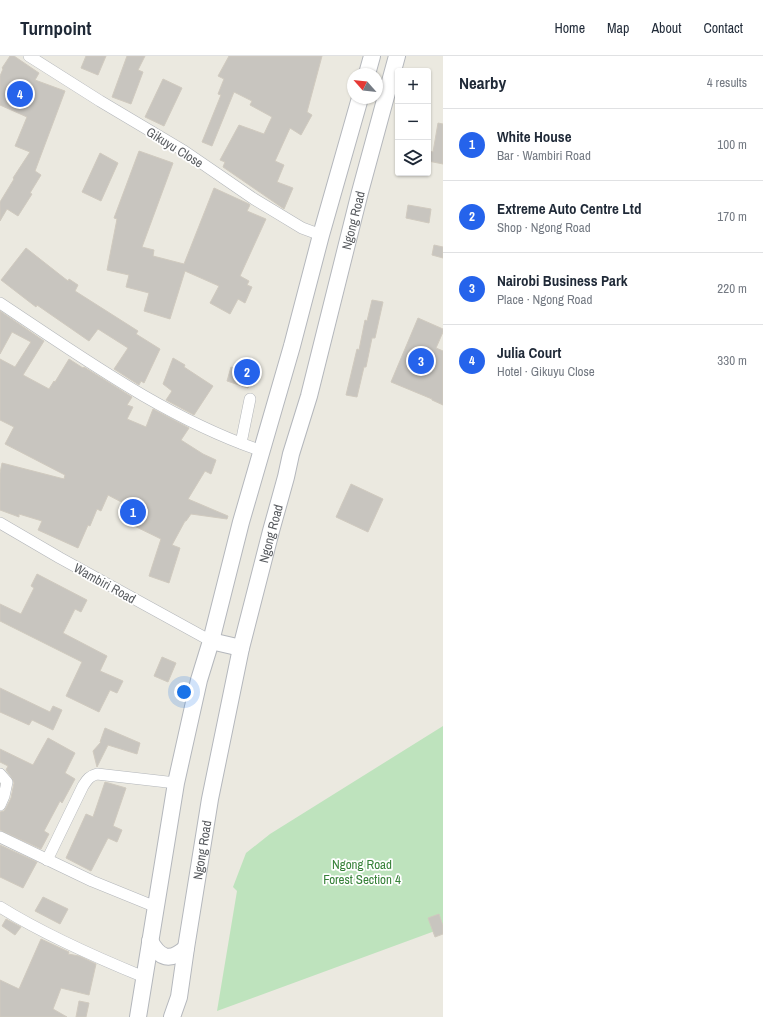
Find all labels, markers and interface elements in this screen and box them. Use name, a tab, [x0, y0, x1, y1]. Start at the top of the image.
text: Turnpoint	[20, 15, 92, 41]
text: Home	[554, 19, 585, 37]
text: Map	[607, 19, 629, 37]
text: About	[651, 19, 681, 37]
text: Contact	[703, 19, 743, 37]
north arrow	[347, 68, 383, 104]
map controls	[395, 68, 431, 176]
button: +	[395, 68, 431, 104]
text: Nearby	[459, 71, 506, 94]
text: 4 results	[707, 74, 747, 91]
pin: 4	[7, 79, 33, 109]
button: −	[395, 104, 431, 140]
street label: Gikuyu Close	[143, 123, 206, 172]
text: White House	[497, 126, 572, 147]
text: 1	[469, 136, 475, 153]
text: 100 m	[717, 136, 747, 153]
button: layers	[395, 140, 431, 176]
text: Bar · Wambiri Road	[497, 147, 591, 164]
street label: Ngong Road	[338, 189, 369, 252]
text: Extreme Auto Centre Ltd	[497, 198, 641, 219]
text: 2	[469, 208, 475, 225]
text: 170 m	[717, 208, 747, 225]
text: Shop · Ngong Road	[497, 219, 591, 236]
text: Nairobi Business Park	[497, 270, 628, 291]
text: 3	[469, 280, 475, 297]
text: 220 m	[717, 280, 747, 297]
text: Place · Ngong Road	[497, 291, 592, 308]
text: Julia Court	[497, 342, 561, 363]
pin: 3	[408, 346, 434, 376]
text: 4	[469, 352, 475, 369]
text: 330 m	[717, 352, 747, 369]
pin: 2	[234, 357, 260, 387]
text: Hotel · Gikuyu Close	[497, 363, 595, 380]
pin: 1	[120, 497, 146, 527]
street label: Ngong Road	[255, 502, 287, 565]
street label: Wambiri Road	[71, 559, 139, 607]
your location	[174, 682, 194, 702]
street label: Ngong Road	[189, 819, 215, 881]
park label: Ngong Road Forest Section 4	[323, 856, 401, 888]

